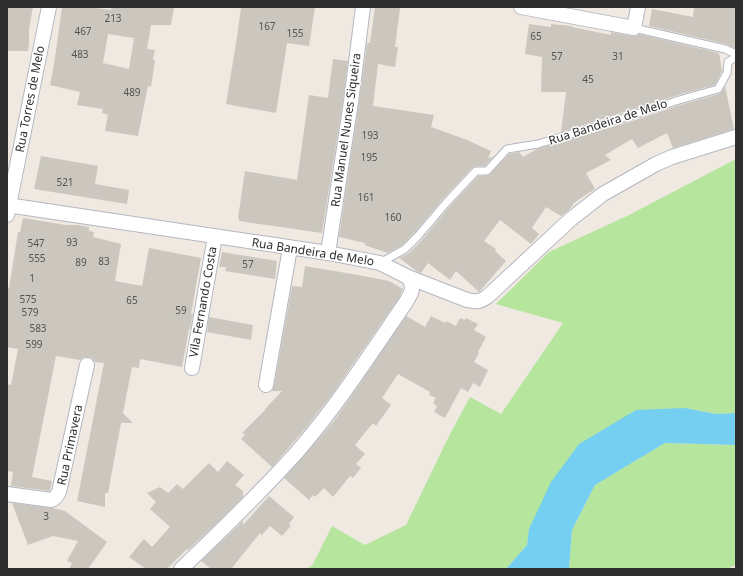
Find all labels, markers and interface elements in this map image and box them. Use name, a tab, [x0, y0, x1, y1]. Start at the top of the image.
house number: 213	[104, 11, 122, 25]
house number: 167	[258, 19, 276, 33]
house number: 467	[74, 24, 92, 38]
house number: 155	[286, 26, 304, 40]
house number: 65	[530, 29, 542, 43]
street label: Rua Torres de Melo	[11, 44, 48, 154]
house number: 483	[71, 47, 89, 61]
house number: 57	[551, 49, 563, 63]
house number: 31	[612, 49, 624, 63]
street label: Rua Manuel Nunes Siqueira	[326, 52, 365, 208]
house number: 45	[582, 72, 594, 86]
house number: 489	[123, 85, 141, 99]
street label: Rua Bandeira de Melo	[546, 94, 669, 149]
house number: 193	[361, 128, 379, 142]
house number: 195	[360, 150, 378, 164]
house number: 521	[56, 175, 74, 189]
house number: 161	[357, 190, 375, 204]
house number: 160	[384, 210, 402, 224]
street label: Rua Bandeira de Melo	[251, 233, 376, 270]
house number: 93	[66, 235, 78, 249]
house number: 547	[27, 236, 45, 250]
street label: Vila Fernando Costa	[184, 245, 221, 359]
house number: 555	[28, 251, 46, 265]
house number: 83	[98, 254, 110, 268]
house number: 89	[75, 255, 87, 269]
house number: 57	[242, 257, 254, 271]
house number: 1	[29, 271, 35, 285]
house number: 575	[19, 292, 37, 306]
house number: 65	[126, 293, 138, 307]
house number: 59	[175, 303, 187, 317]
house number: 579	[21, 305, 39, 319]
house number: 583	[29, 321, 47, 335]
house number: 599	[25, 337, 43, 351]
street label: Rua Primavera	[53, 403, 86, 487]
house number: 3	[43, 509, 49, 523]

